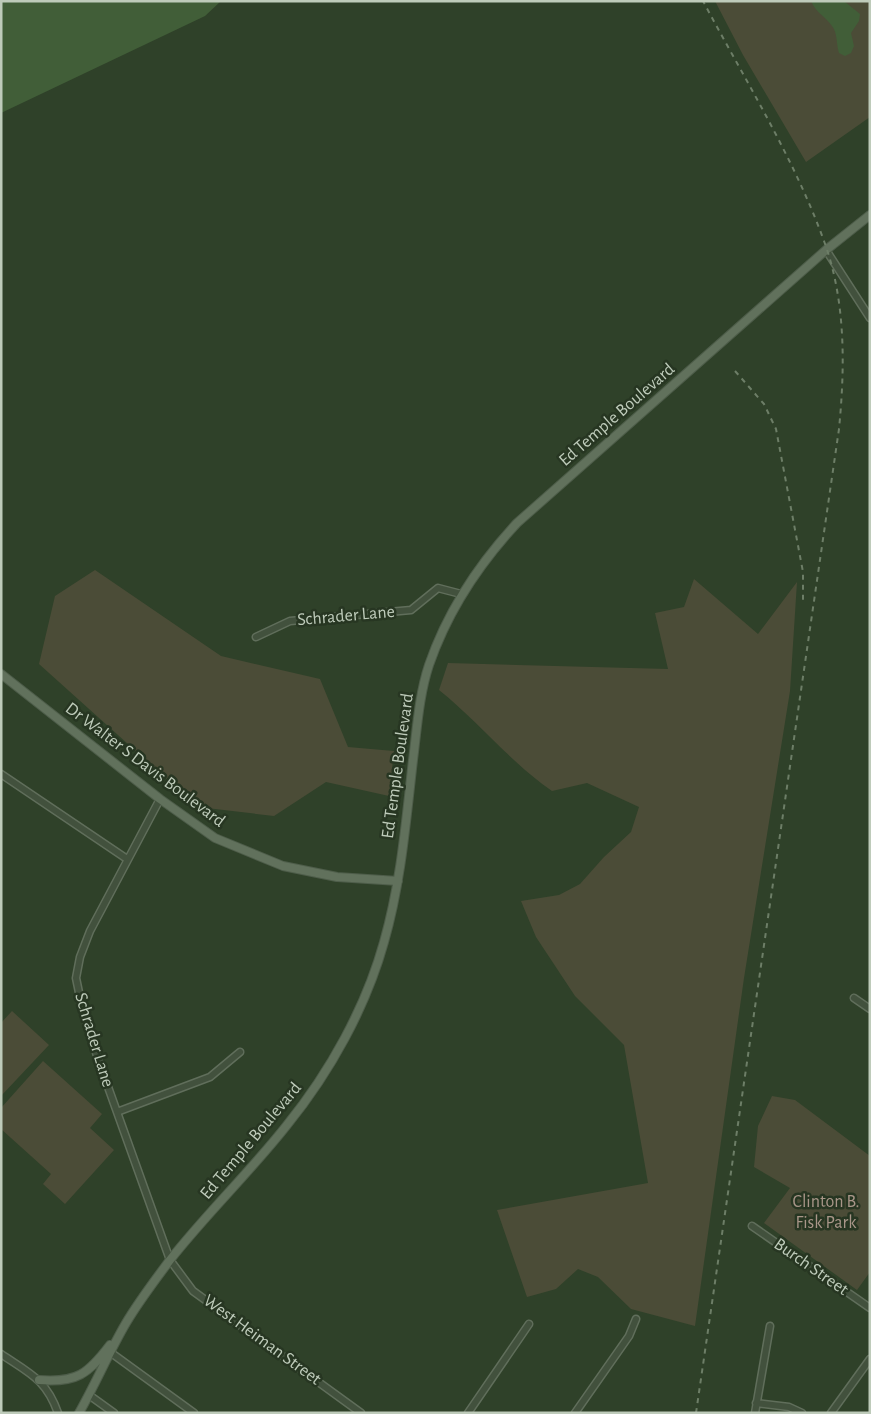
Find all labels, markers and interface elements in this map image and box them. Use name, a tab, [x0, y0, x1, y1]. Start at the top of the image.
street label: Ed Temple Boulevard	[556, 360, 678, 470]
street label: Schrader Lane	[297, 603, 395, 629]
street label: Ed Temple Boulevard	[379, 692, 417, 840]
street label: Dr Walter S Davis Boulevard	[62, 699, 228, 831]
street label: Schrader Lane	[71, 991, 117, 1089]
street label: Ed Temple Boulevard	[197, 1079, 305, 1203]
park label: Clinton B. Fisk Park	[793, 1193, 859, 1232]
street label: Burch Street	[771, 1235, 852, 1299]
street label: West Heiman Street	[200, 1291, 324, 1389]

